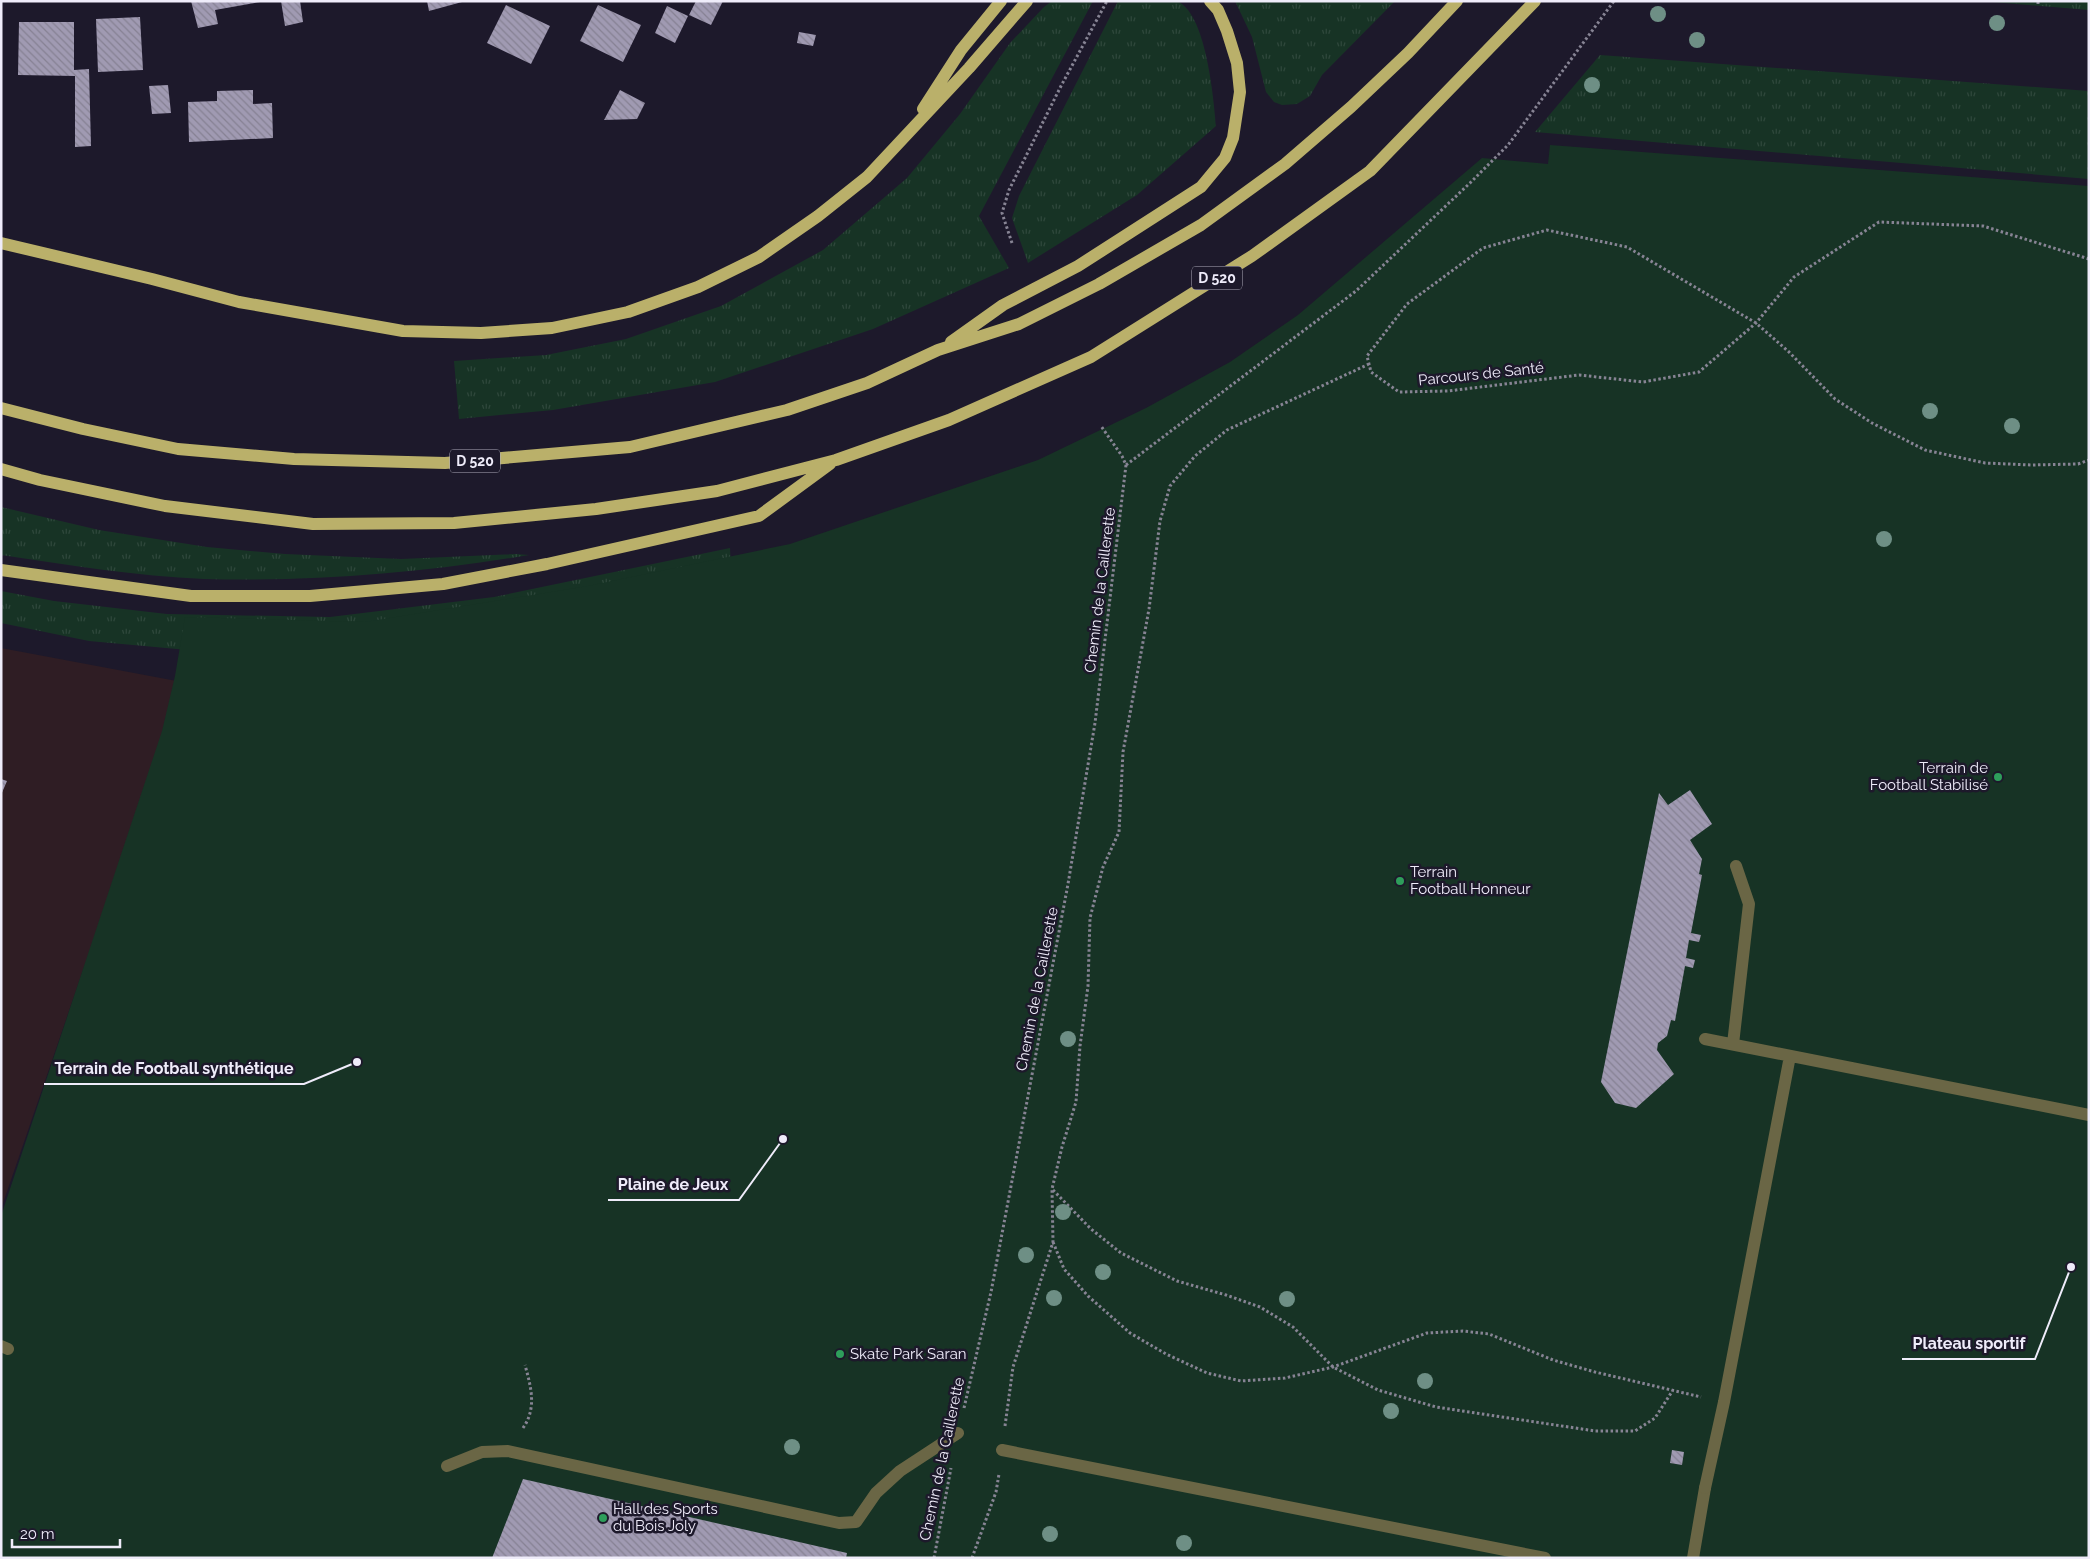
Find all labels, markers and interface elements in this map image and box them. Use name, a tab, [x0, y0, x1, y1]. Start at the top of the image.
road number: D 520	[1192, 266, 1242, 290]
street label: Parcours de Santé	[1417, 358, 1545, 390]
road number: D 520	[450, 450, 500, 472]
street label: Chemin de la Caillerette	[1081, 506, 1119, 674]
place label: Terrain de Football Stabilisé	[1870, 759, 1988, 794]
marker: Terrain de Football Stabilisé	[1992, 771, 2004, 783]
place label: Terrain Football Honneur	[1410, 863, 1531, 898]
marker: Terrain Football Honneur	[1394, 875, 1406, 887]
street label: Chemin de la Caillerette	[1012, 905, 1062, 1073]
callout: Terrain de Football synthétique	[44, 1053, 304, 1084]
text: Terrain de Football synthétique	[55, 1059, 294, 1078]
callout: Plaine de Jeux	[608, 1169, 739, 1200]
text: Plaine de Jeux	[618, 1175, 729, 1194]
callout: Plateau sportif	[1902, 1328, 2035, 1359]
text: Plateau sportif	[1913, 1334, 2026, 1353]
place label: Skate Park Saran	[850, 1345, 967, 1363]
marker: Skate Park Saran	[834, 1348, 846, 1360]
street label: Chemin de la Caillerette	[916, 1375, 968, 1542]
place label: Hall des Sports du Bois Joly	[613, 1500, 718, 1535]
marker: Hall des Sports du Bois Joly	[597, 1512, 609, 1524]
scale bar	[12, 1516, 120, 1548]
text: 20 m	[20, 1525, 55, 1543]

